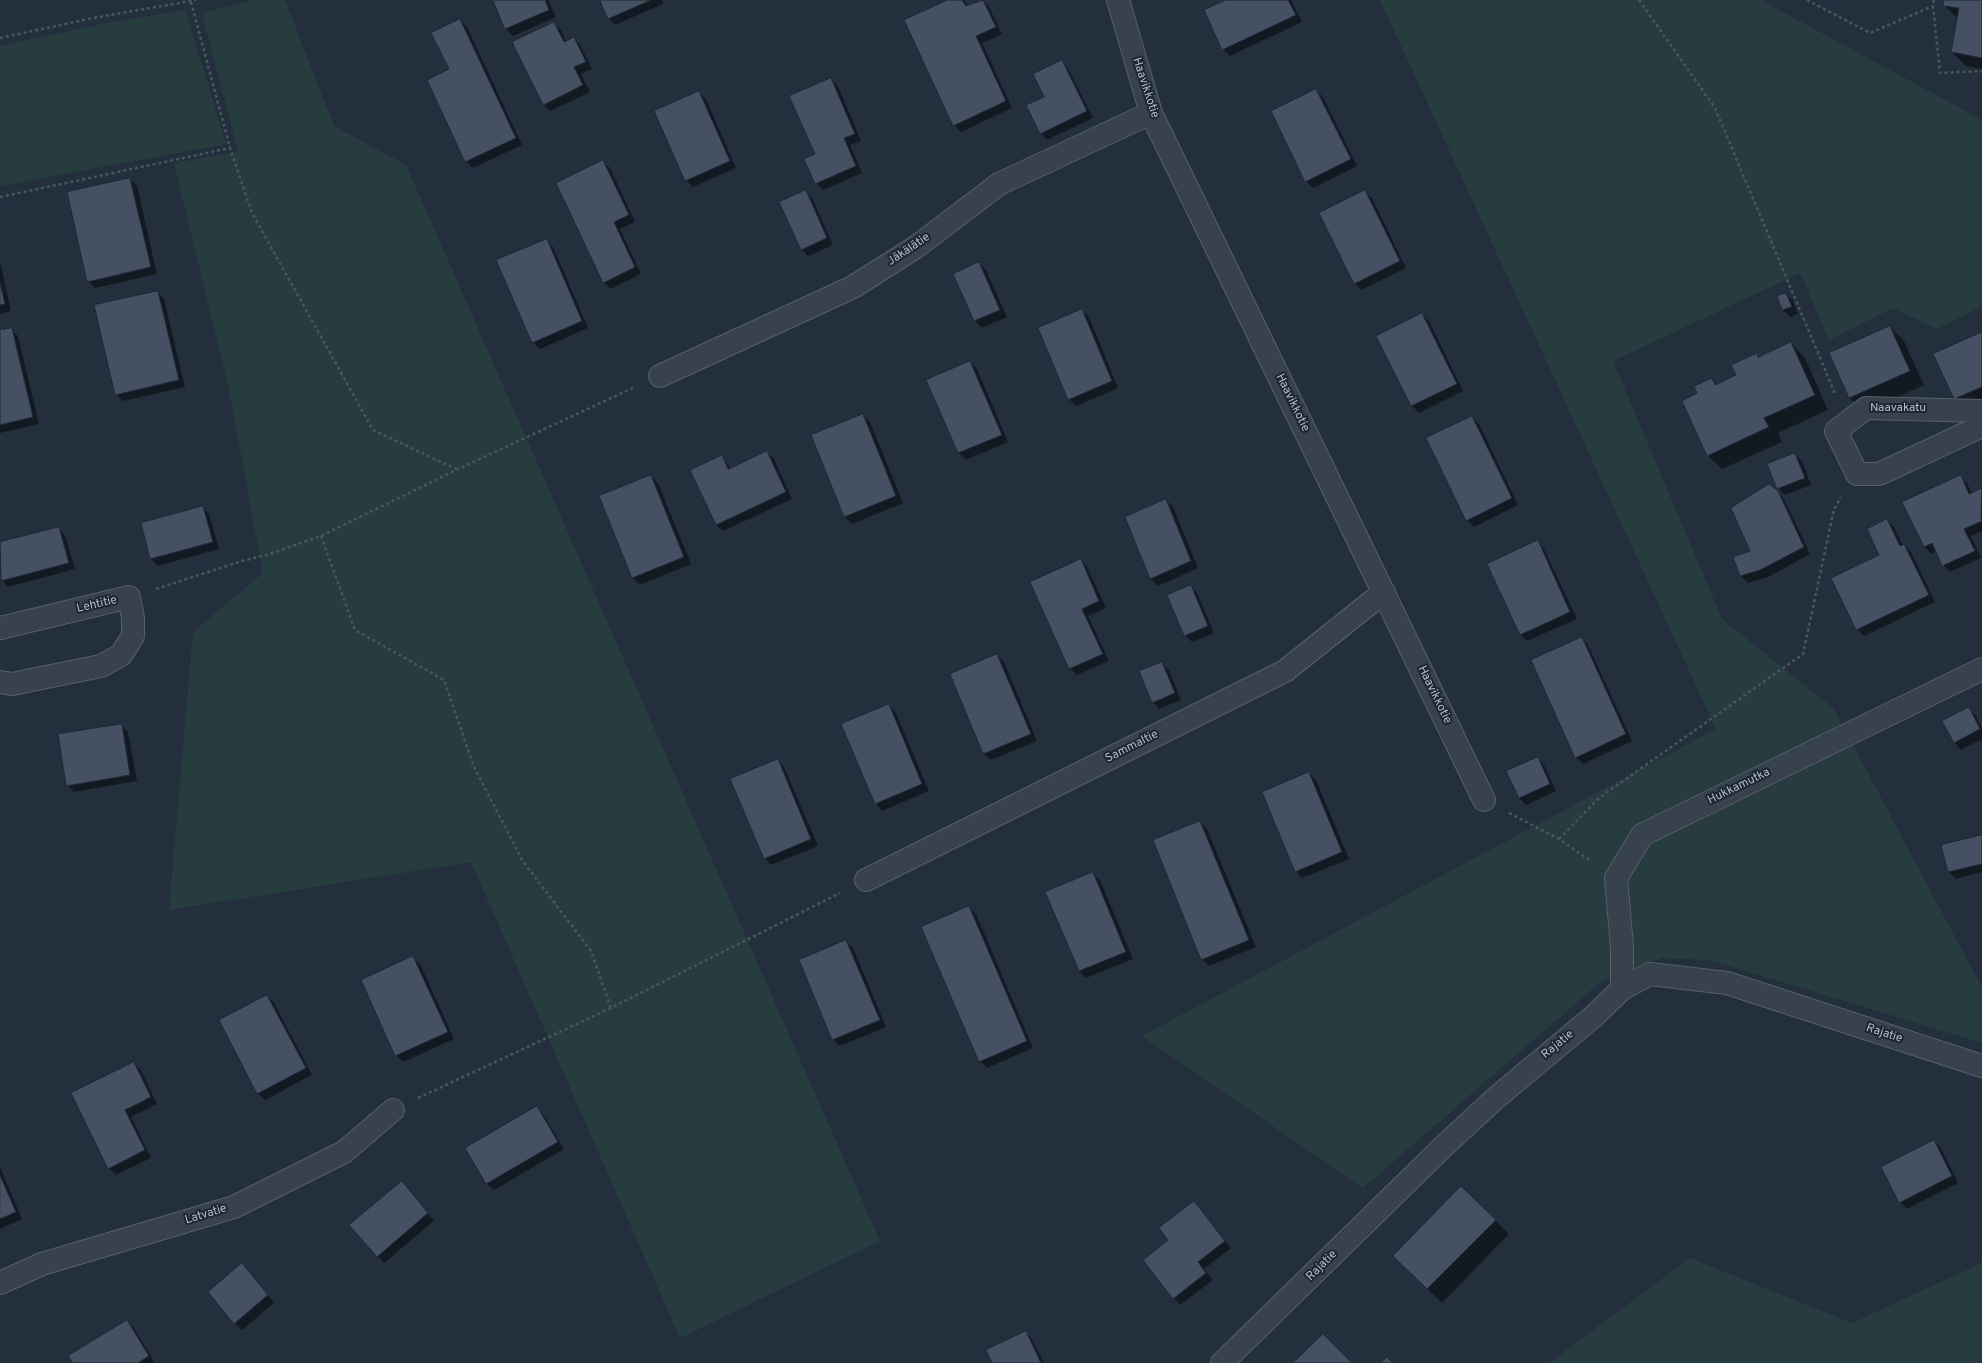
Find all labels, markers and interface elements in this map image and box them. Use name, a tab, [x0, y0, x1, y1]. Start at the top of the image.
street label: Haavikkotie	[1128, 56, 1162, 120]
street label: Jäkälätie	[885, 230, 933, 270]
street label: Haavikkotie	[1272, 372, 1312, 434]
street label: Naavakatu	[1870, 402, 1926, 416]
street label: Lehtitie	[75, 593, 119, 617]
street label: Haavikkotie	[1414, 664, 1454, 726]
street label: Sammaltie	[1103, 728, 1161, 766]
street label: Hukkamutka	[1705, 766, 1773, 808]
street label: Rajatie	[1864, 1021, 1904, 1047]
street label: Rajatie	[1539, 1028, 1577, 1062]
street label: Latvatie	[183, 1202, 229, 1228]
street label: Rajatie	[1304, 1248, 1340, 1284]

